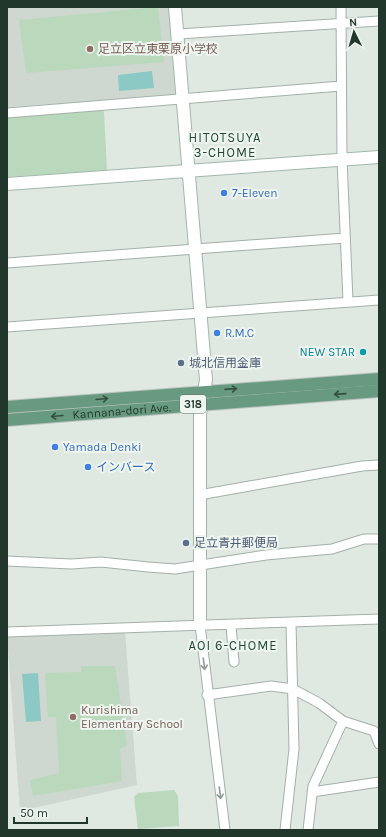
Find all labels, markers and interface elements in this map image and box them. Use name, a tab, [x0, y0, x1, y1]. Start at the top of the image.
north arrow	[334, 12, 374, 52]
text: N	[349, 16, 358, 29]
place label: 足立区立東栗原小学校	[98, 42, 218, 56]
marker: 足立区立東栗原小学校	[85, 44, 95, 54]
district label: HITOTSUYA 3-CHOME	[189, 130, 261, 160]
place label: 7-Eleven	[232, 186, 278, 200]
marker: 7-Eleven	[219, 188, 229, 198]
place label: R.M.C	[225, 326, 254, 340]
marker: R.M.C	[212, 328, 222, 338]
place label: NEW STAR	[299, 345, 355, 359]
marker: NEW STAR	[358, 347, 368, 357]
place label: 城北信用金庫	[189, 356, 261, 370]
marker: 城北信用金庫	[176, 358, 186, 368]
one-way arrow	[224, 386, 237, 393]
one-way arrow	[334, 391, 347, 398]
one-way arrow	[95, 395, 108, 403]
road number: 318	[180, 395, 206, 413]
street label: Kannana-dori Ave.	[72, 400, 171, 422]
one-way arrow	[51, 412, 64, 420]
place label: Yamada Denki	[63, 440, 142, 454]
marker: Yamada Denki	[50, 442, 60, 452]
place label: インバース	[96, 460, 155, 474]
marker: インバース	[83, 462, 93, 472]
place label: 足立青井郵便局	[194, 536, 278, 550]
marker: 足立青井郵便局	[181, 538, 191, 548]
district label: AOI 6-CHOME	[189, 638, 277, 653]
one-way arrow	[200, 657, 207, 670]
place label: Kurishima Elementary School	[81, 703, 183, 731]
marker: Kurishima Elementary School	[68, 712, 78, 722]
one-way arrow	[216, 786, 224, 799]
scale bar	[14, 799, 87, 825]
text: 50 m	[20, 806, 48, 820]

